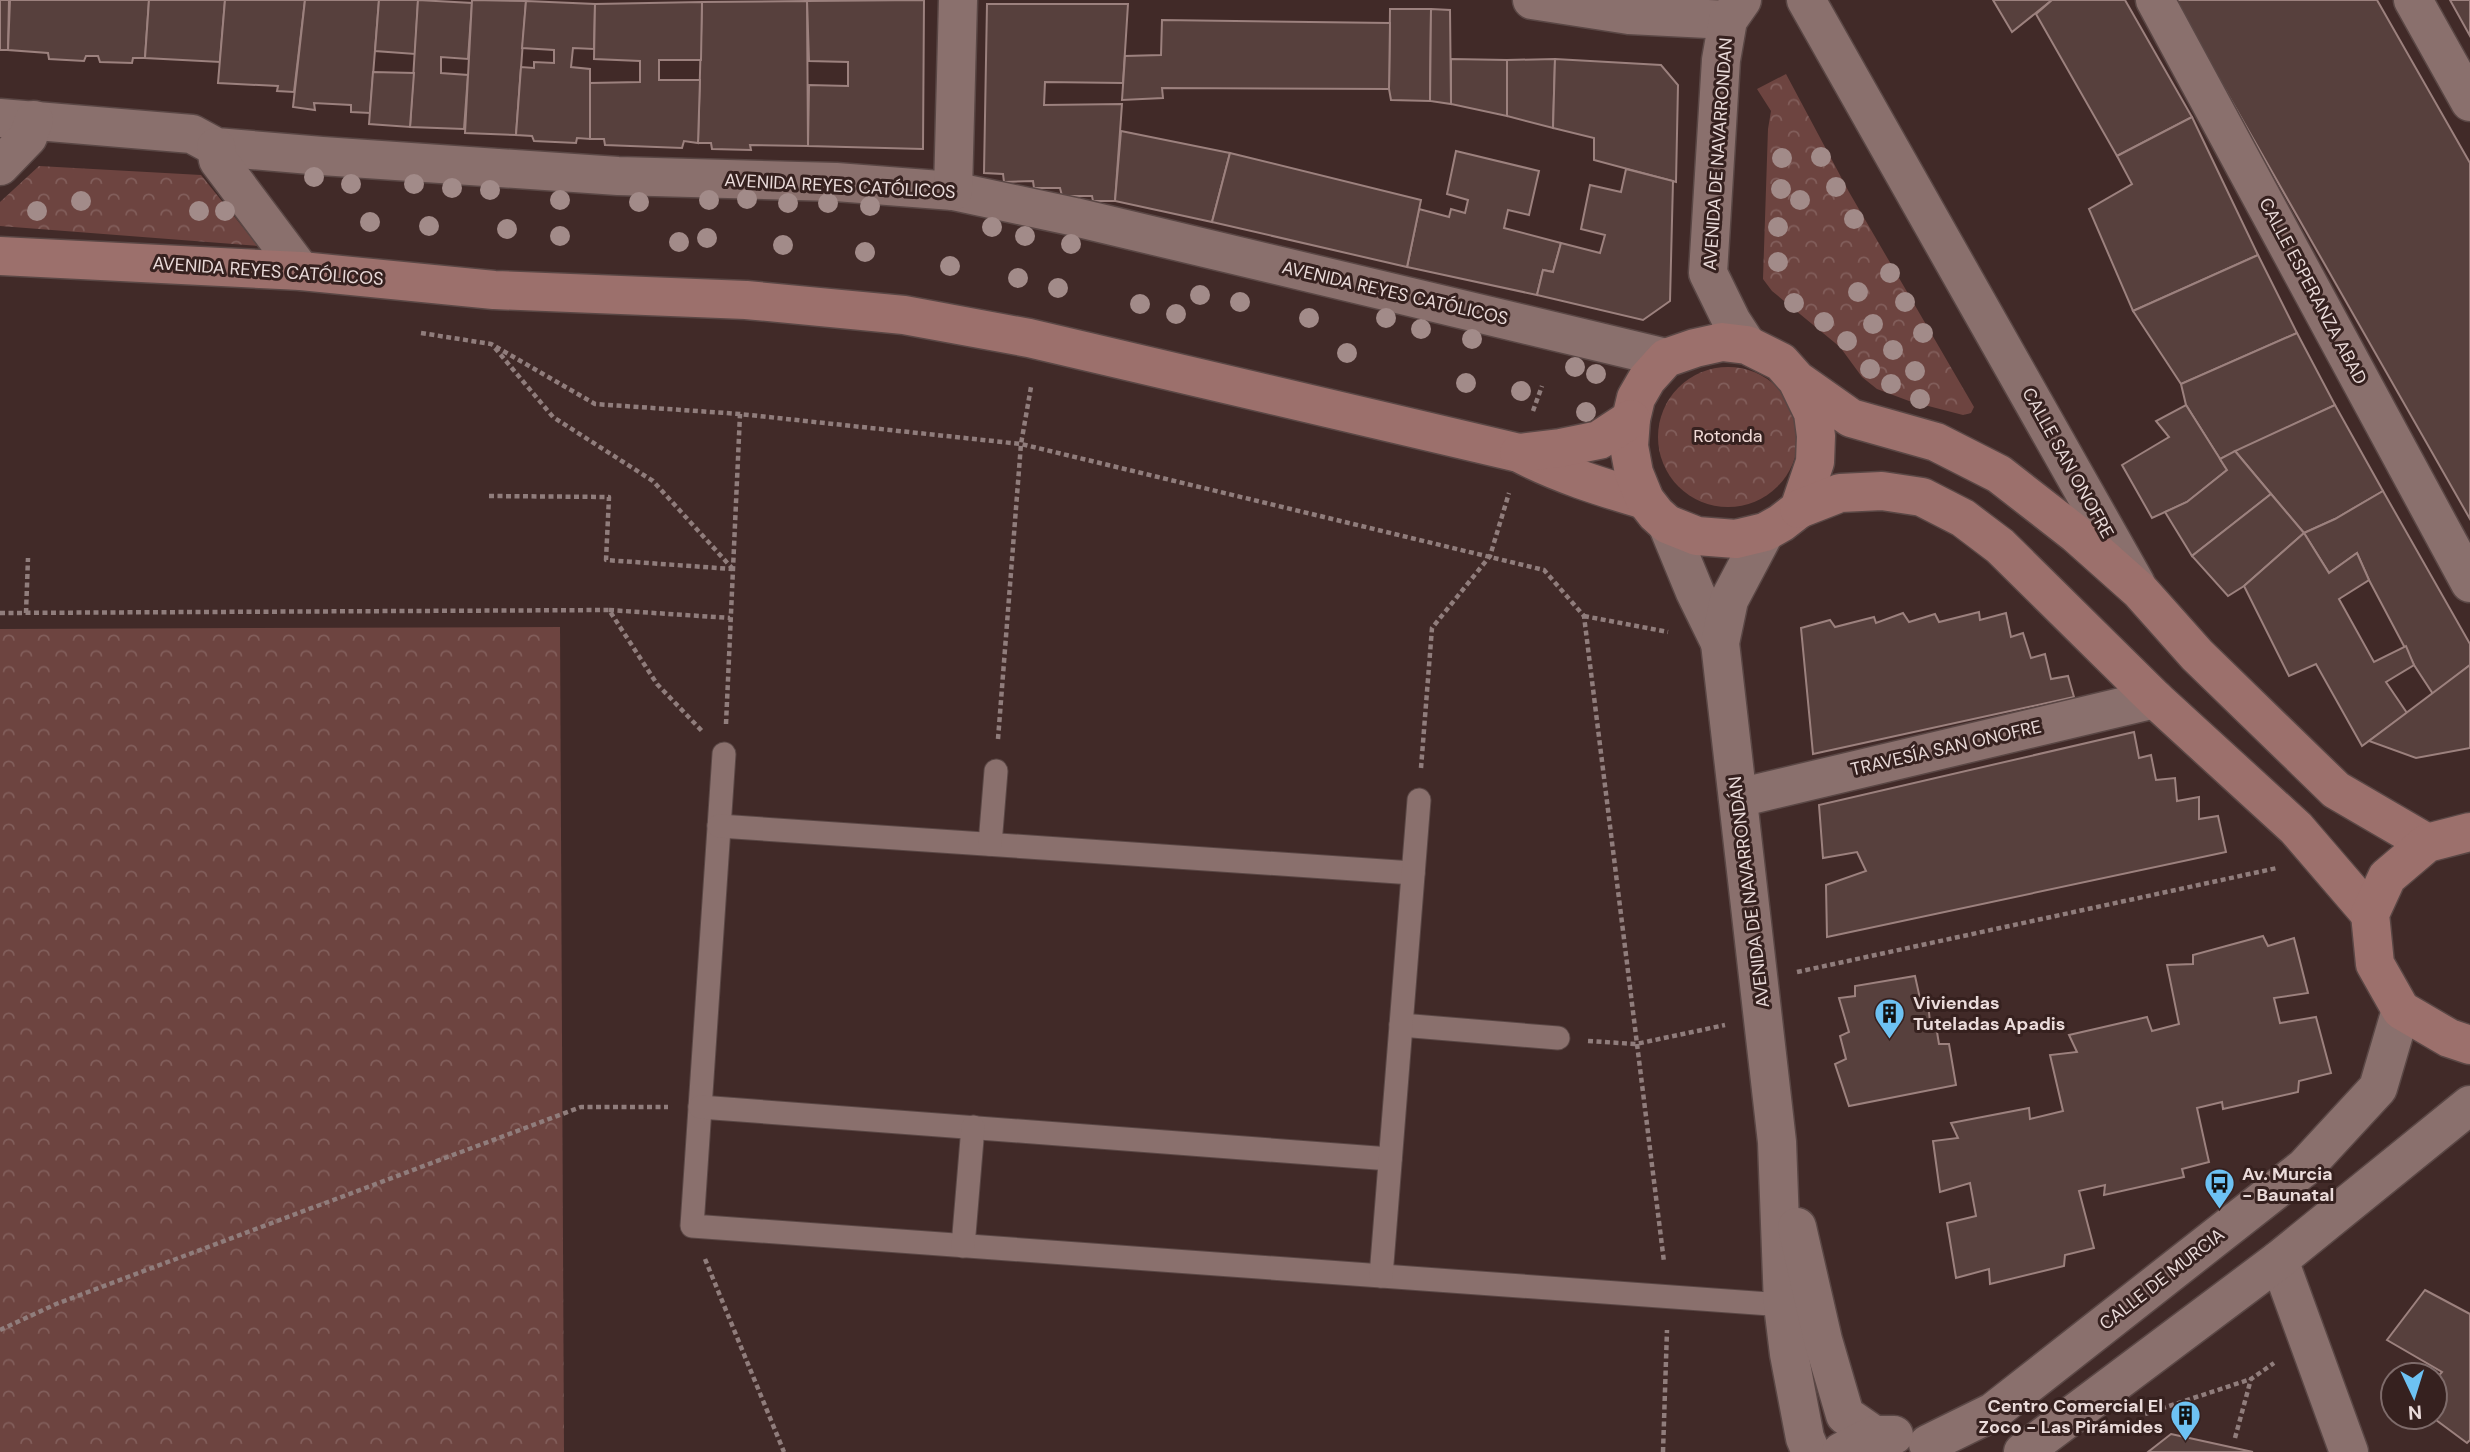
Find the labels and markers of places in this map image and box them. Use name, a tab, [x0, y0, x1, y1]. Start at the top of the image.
place label: Viviendas Tuteladas Apadis	[1913, 991, 2065, 1036]
building icon: Viviendas Tuteladas Apadis	[1873, 996, 1907, 1040]
place label: Av. Murcia - Baunatal	[2242, 1162, 2334, 1207]
bus stop icon: Av. Murcia - Baunatal	[2202, 1167, 2236, 1211]
place label: Centro Comercial El Zoco - Las Pirámides	[1979, 1394, 2163, 1439]
building icon: Centro Comercial El Zoco - Las Pirámides	[2169, 1399, 2203, 1443]

